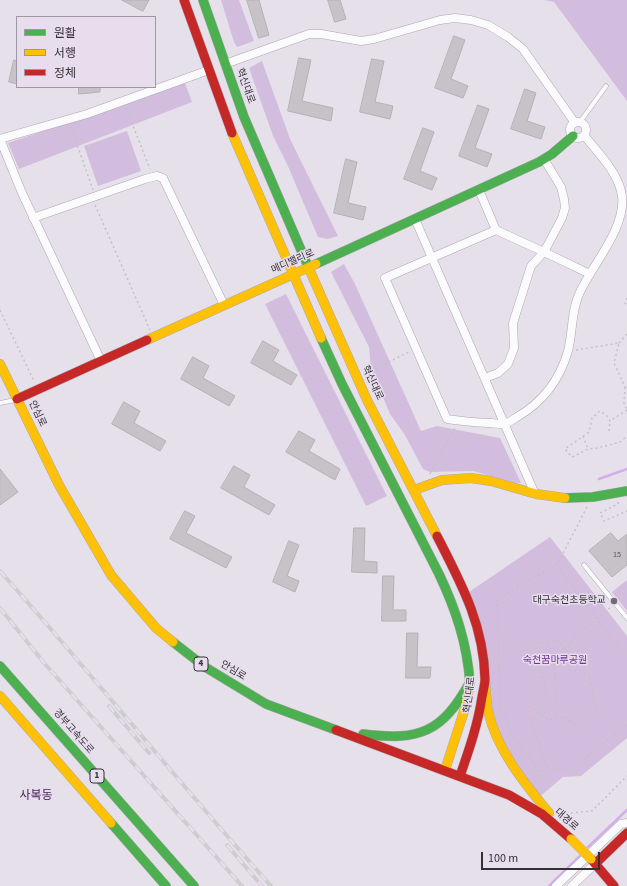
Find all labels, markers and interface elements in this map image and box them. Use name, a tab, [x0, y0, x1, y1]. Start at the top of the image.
legend	[16, 16, 156, 88]
text: 원활	[54, 25, 76, 42]
text: 서행	[54, 45, 76, 62]
text: 정체	[54, 65, 76, 82]
street label: 혁신대로	[233, 67, 257, 105]
street label: 메디밸리로	[270, 247, 316, 277]
street label: 혁신대로	[359, 364, 385, 402]
street label: 안심로	[26, 399, 48, 429]
house number: 15	[613, 550, 621, 560]
place label: 대구숙천초등학교	[532, 595, 606, 607]
marker: 대구숙천초등학교	[609, 596, 619, 606]
park label: 숙천꿈마루공원	[523, 655, 587, 667]
road number: 4	[194, 657, 208, 671]
street label: 안심로	[218, 659, 248, 683]
street label: 혁신대로	[462, 676, 478, 714]
street label: 경부고속도로	[50, 707, 96, 757]
road number: 1	[90, 769, 104, 783]
district label: 사복동	[19, 789, 53, 803]
street label: 대경로	[552, 806, 580, 834]
scale bar	[483, 844, 602, 870]
text: 100 m	[488, 850, 518, 867]

